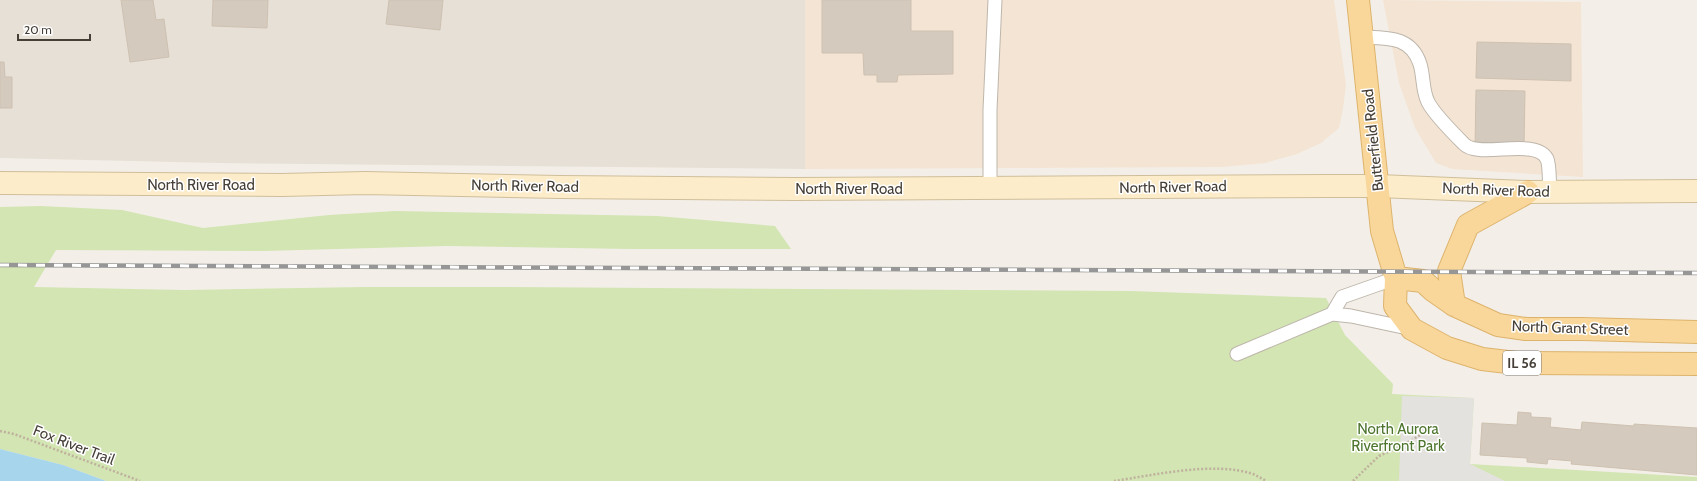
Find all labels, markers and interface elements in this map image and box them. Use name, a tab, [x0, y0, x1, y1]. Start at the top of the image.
scale bar	[18, 16, 90, 42]
text: 20 m	[24, 22, 52, 37]
street label: Butterfield Road	[1359, 88, 1387, 192]
street label: North River Road	[147, 176, 255, 194]
street label: North River Road	[471, 176, 579, 196]
street label: North River Road	[1119, 177, 1227, 197]
street label: North River Road	[1442, 179, 1550, 201]
street label: North River Road	[795, 180, 903, 198]
street label: North Grant Street	[1511, 317, 1629, 339]
road number: IL 56	[1503, 351, 1541, 375]
park label: North Aurora Riverfront Park	[1351, 420, 1445, 455]
street label: Fox River Trail	[31, 421, 118, 469]

